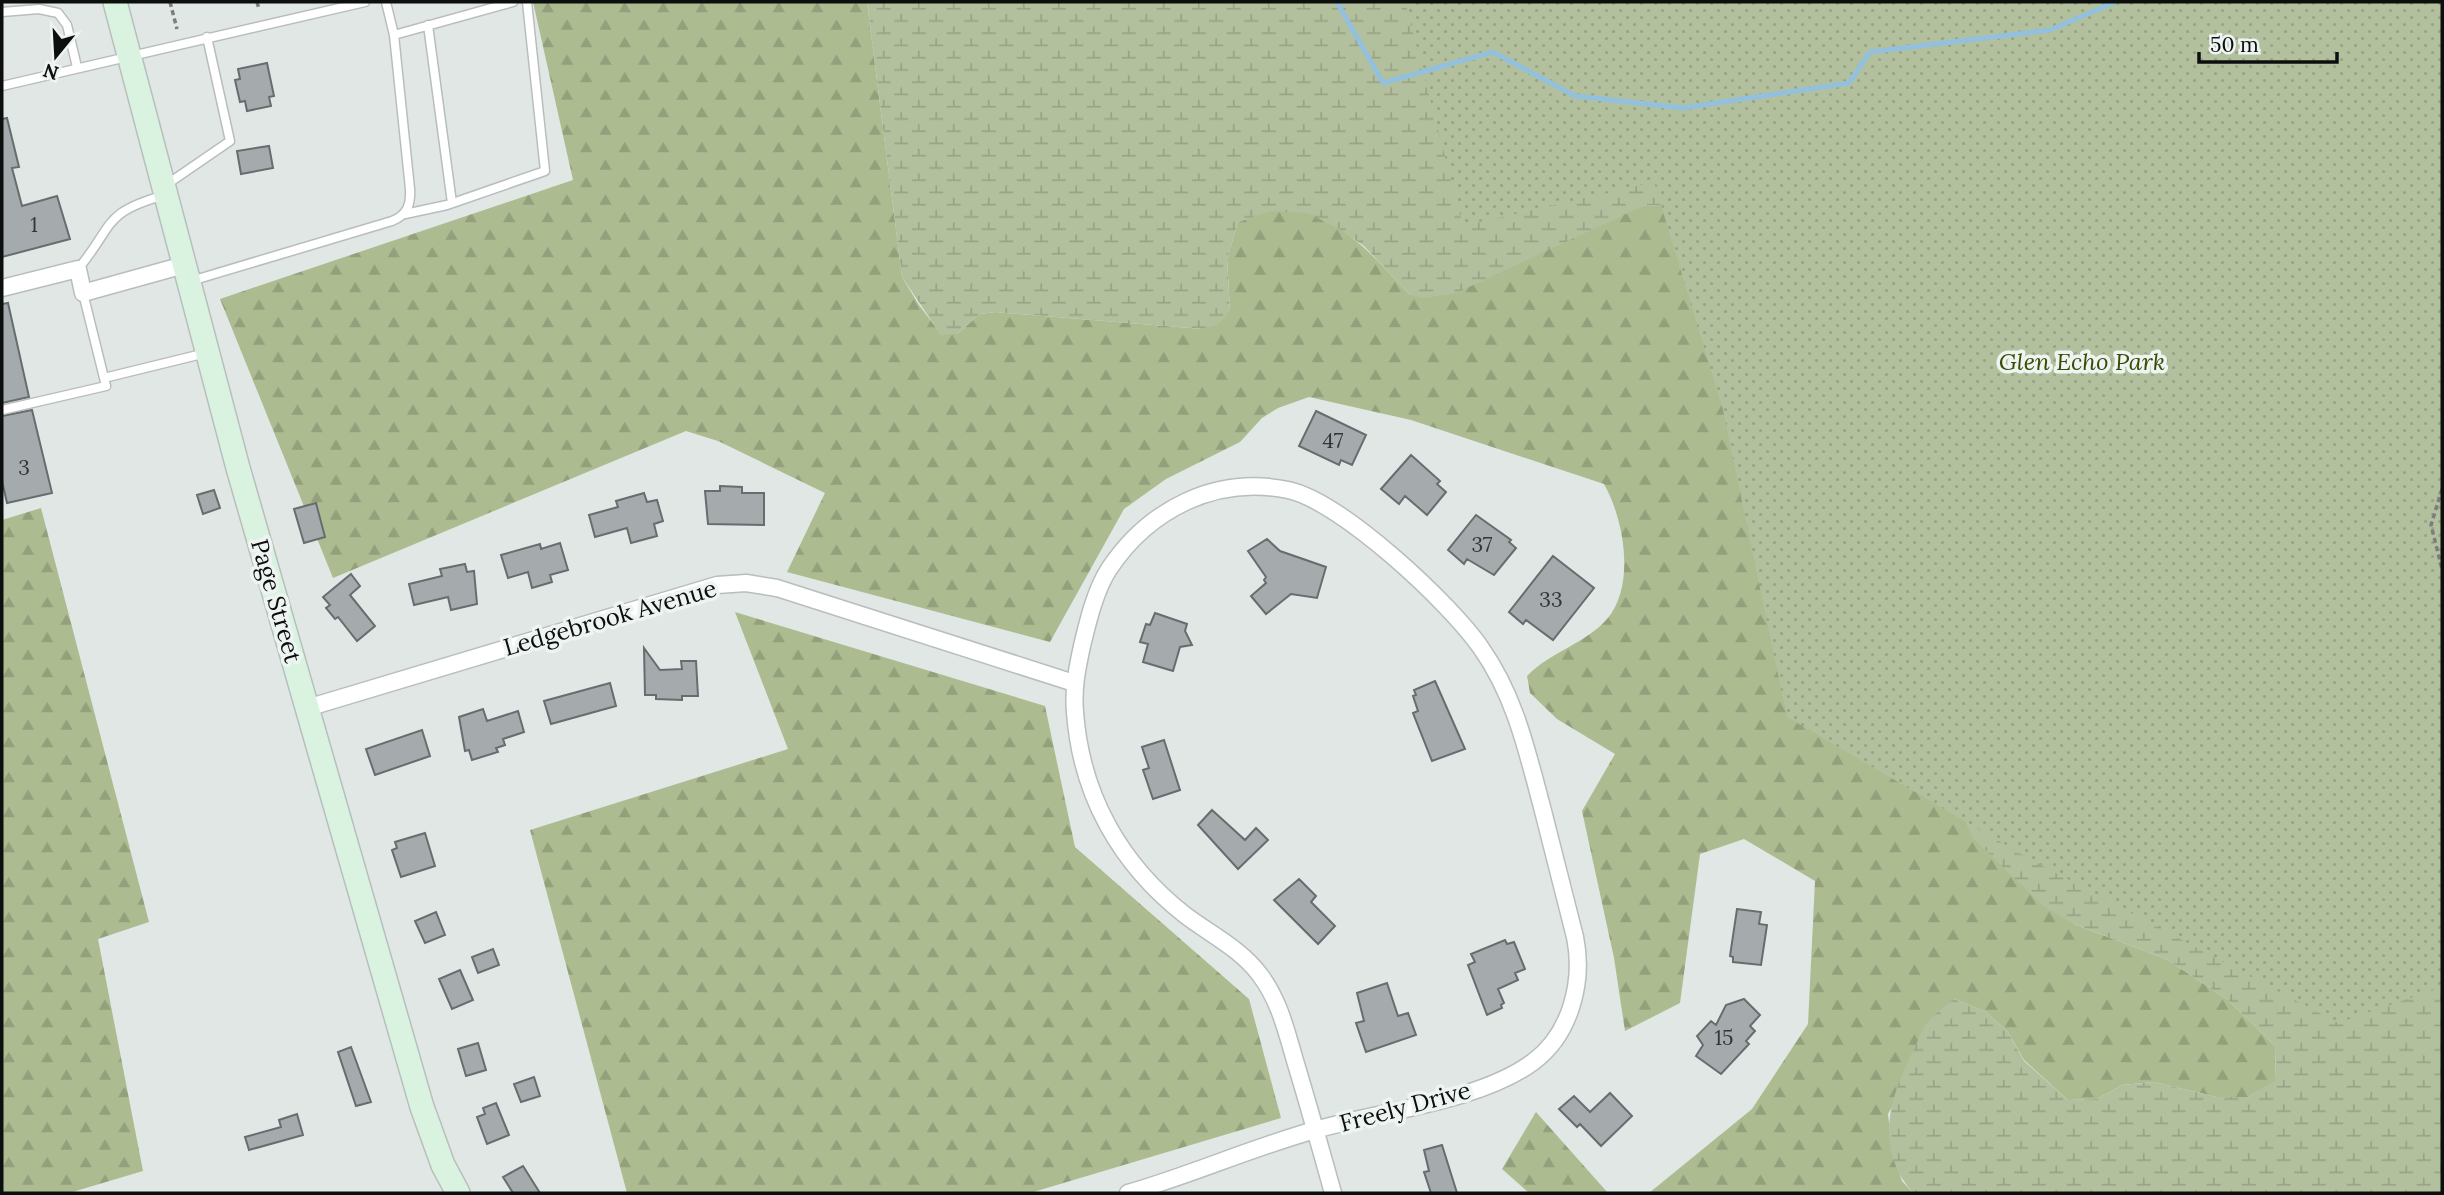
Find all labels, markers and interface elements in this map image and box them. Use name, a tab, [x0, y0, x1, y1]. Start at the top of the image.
north arrow	[21, 21, 91, 91]
scale bar	[2199, 21, 2337, 65]
text: 50 m	[2210, 31, 2259, 58]
text: N	[40, 58, 61, 86]
house number: 1	[30, 211, 38, 238]
park label: Glen Echo Park	[1999, 346, 2165, 377]
house number: 47	[1322, 427, 1344, 454]
house number: 3	[18, 454, 30, 481]
house number: 37	[1472, 531, 1493, 558]
street label: Page Street	[244, 535, 309, 667]
street label: Ledgebrook Avenue	[500, 572, 720, 663]
house number: 33	[1539, 586, 1563, 613]
house number: 15	[1714, 1024, 1734, 1051]
street label: Freely Drive	[1336, 1074, 1474, 1139]

